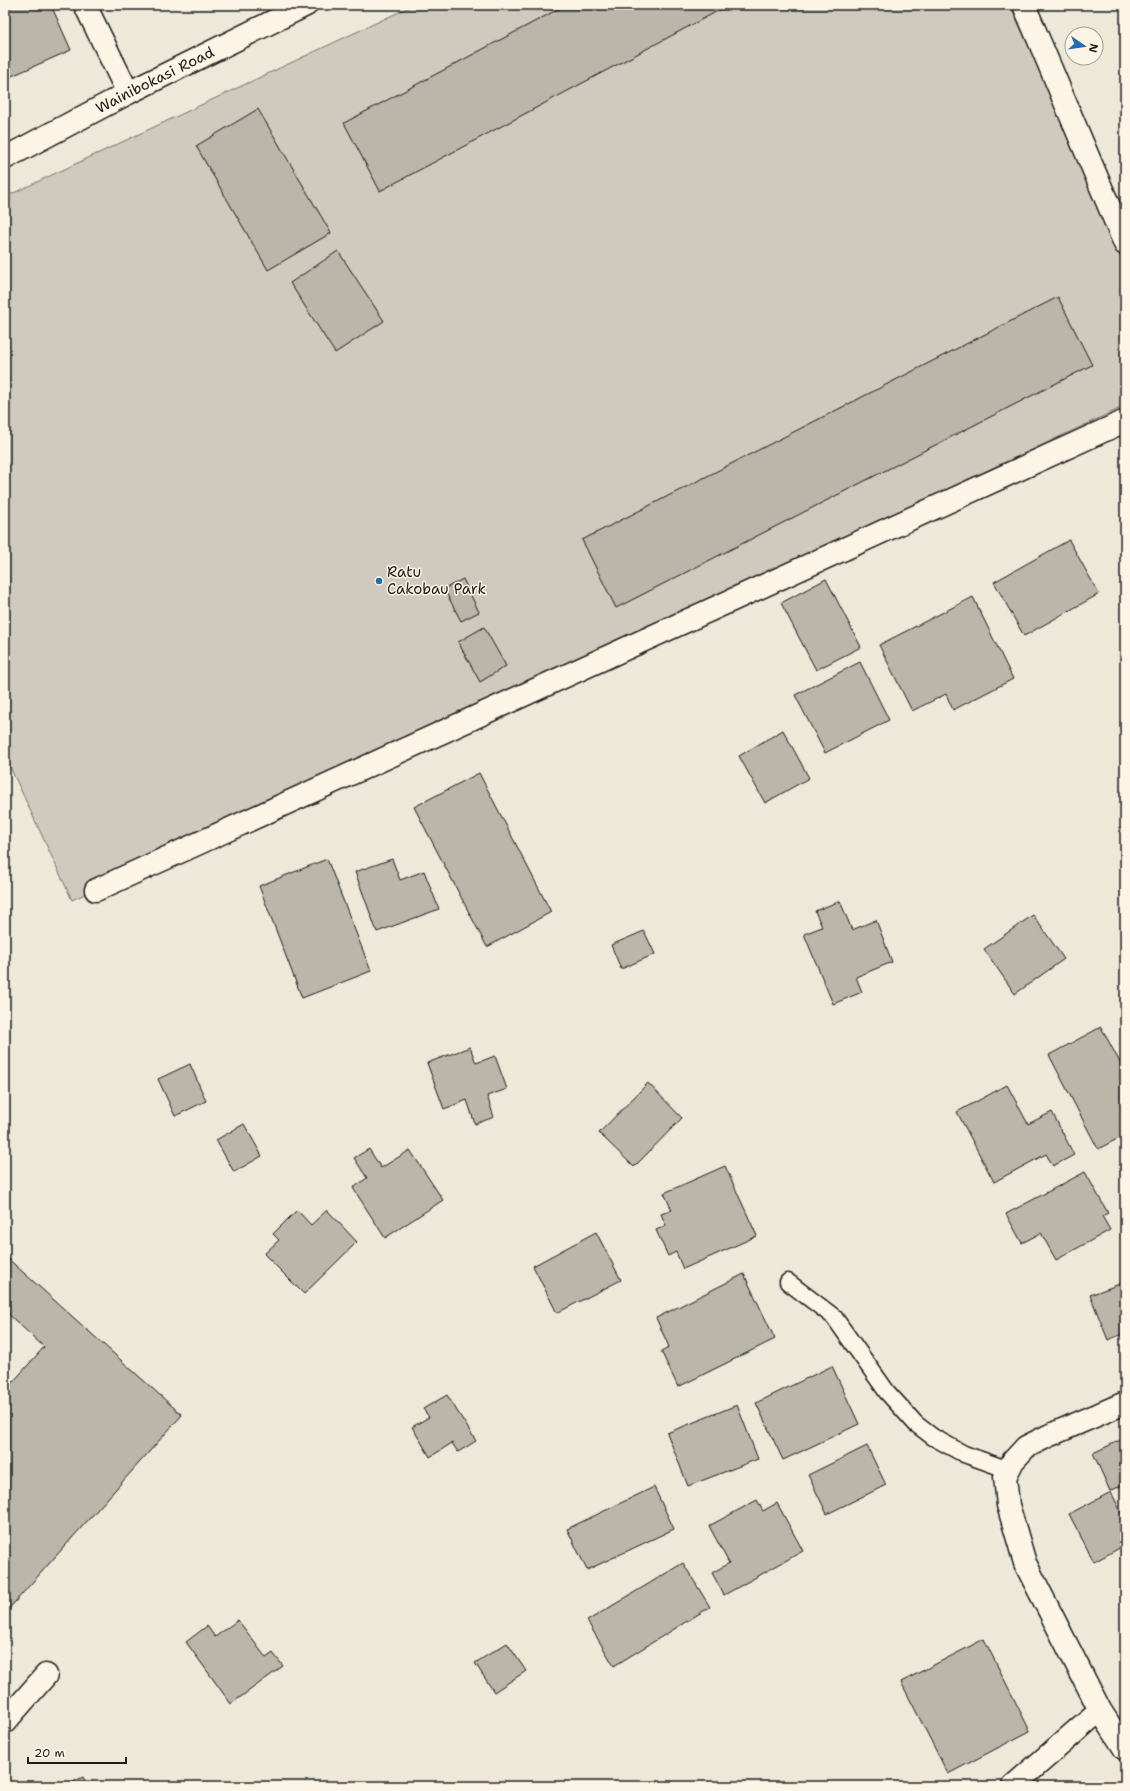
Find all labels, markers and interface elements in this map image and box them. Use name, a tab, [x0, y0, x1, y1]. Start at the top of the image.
north arrow	[1064, 26, 1104, 66]
street label: Wainibokasi Road	[92, 42, 218, 118]
text: N	[1085, 42, 1102, 54]
place label: Ratu Cakobau Park	[387, 562, 486, 599]
marker: Ratu Cakobau Park	[374, 576, 384, 586]
scale bar	[28, 1739, 126, 1765]
text: 20 m	[34, 1745, 65, 1761]

